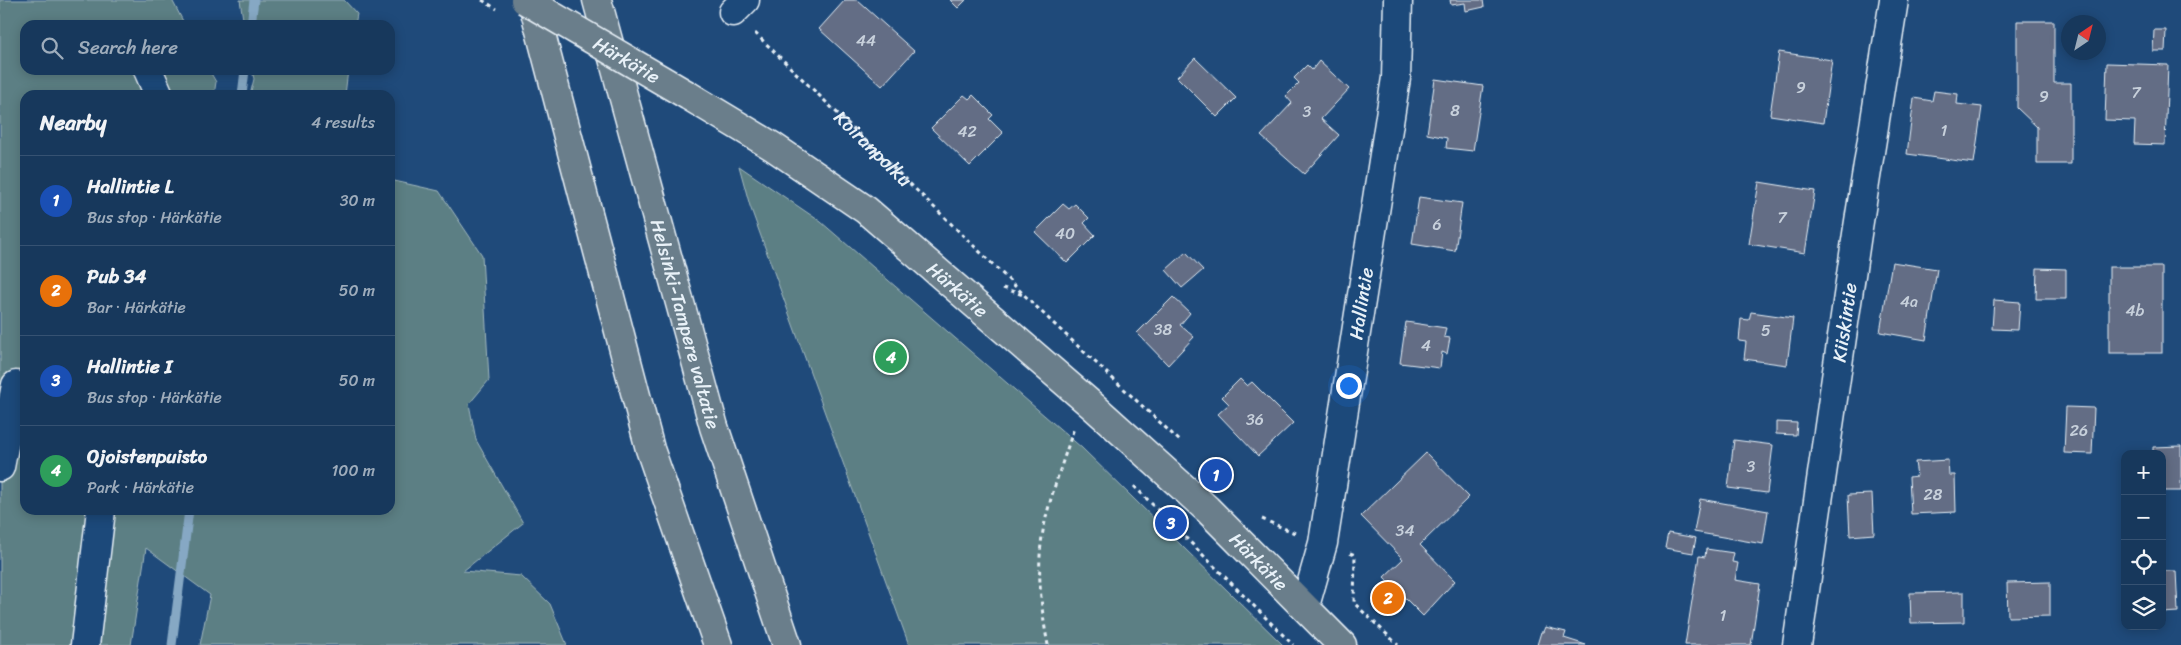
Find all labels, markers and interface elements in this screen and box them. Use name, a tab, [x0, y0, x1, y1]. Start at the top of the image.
north arrow	[2061, 15, 2106, 60]
search box	[20, 20, 395, 75]
house number: 44	[856, 26, 876, 55]
street label: Härkätie	[587, 27, 667, 92]
text: Search here	[78, 31, 178, 64]
icon: search	[38, 34, 66, 62]
house number: 9	[1796, 73, 1806, 102]
house number: 7	[2131, 78, 2141, 107]
house number: 9	[2039, 82, 2049, 111]
house number: 8	[1450, 96, 1460, 125]
house number: 3	[1303, 97, 1312, 126]
street label: Koiranpolku	[826, 102, 920, 195]
text: Nearby	[40, 104, 106, 142]
text: 4 results	[311, 108, 375, 137]
house number: 1	[1941, 116, 1948, 145]
house number: 42	[957, 117, 977, 146]
text: Hallintie L	[87, 170, 173, 203]
text: 1	[53, 186, 59, 215]
text: 30 m	[340, 186, 375, 215]
text: Bus stop · Härkätie	[87, 203, 222, 232]
house number: 7	[1777, 203, 1787, 232]
house number: 6	[1432, 210, 1442, 239]
street label: Helsinki-Tampere valtatie	[641, 215, 730, 433]
house number: 40	[1055, 219, 1075, 248]
street label: Härkätie	[919, 253, 996, 326]
text: Pub 34	[87, 260, 146, 293]
street label: Hallintie	[1339, 265, 1383, 342]
text: 2	[51, 276, 61, 305]
text: 50 m	[339, 276, 375, 305]
street label: Kiiskintie	[1822, 280, 1866, 364]
house number: 4a	[1900, 287, 1918, 316]
text: Bar · Härkätie	[87, 293, 186, 322]
house number: 4b	[2126, 296, 2145, 325]
house number: 38	[1154, 315, 1173, 344]
house number: 5	[1761, 316, 1771, 345]
house number: 4	[1421, 331, 1431, 360]
pin: 4	[875, 338, 907, 376]
text: Hallintie I	[87, 350, 172, 383]
text: 3	[52, 366, 60, 395]
text: 50 m	[339, 366, 375, 395]
your location	[1336, 373, 1362, 399]
text: Bus stop · Härkätie	[87, 383, 222, 412]
house number: 36	[1246, 405, 1264, 434]
house number: 26	[2070, 416, 2088, 445]
text: Ojoistenpuisto	[87, 440, 207, 473]
map controls	[2121, 450, 2166, 630]
button: +	[2121, 450, 2166, 495]
house number: 3	[1747, 452, 1756, 481]
text: 4	[51, 456, 61, 485]
text: 100 m	[331, 456, 375, 485]
pin: 1	[1200, 456, 1232, 494]
text: Park · Härkätie	[87, 473, 194, 502]
house number: 28	[1924, 480, 1943, 509]
button: −	[2121, 495, 2166, 540]
pin: 3	[1155, 504, 1187, 542]
house number: 34	[1396, 516, 1414, 545]
street label: Härkätie	[1222, 524, 1297, 599]
button: locate	[2121, 540, 2166, 585]
pin: 2	[1372, 579, 1404, 617]
button: layers	[2121, 585, 2166, 630]
house number: 1	[1720, 601, 1727, 630]

